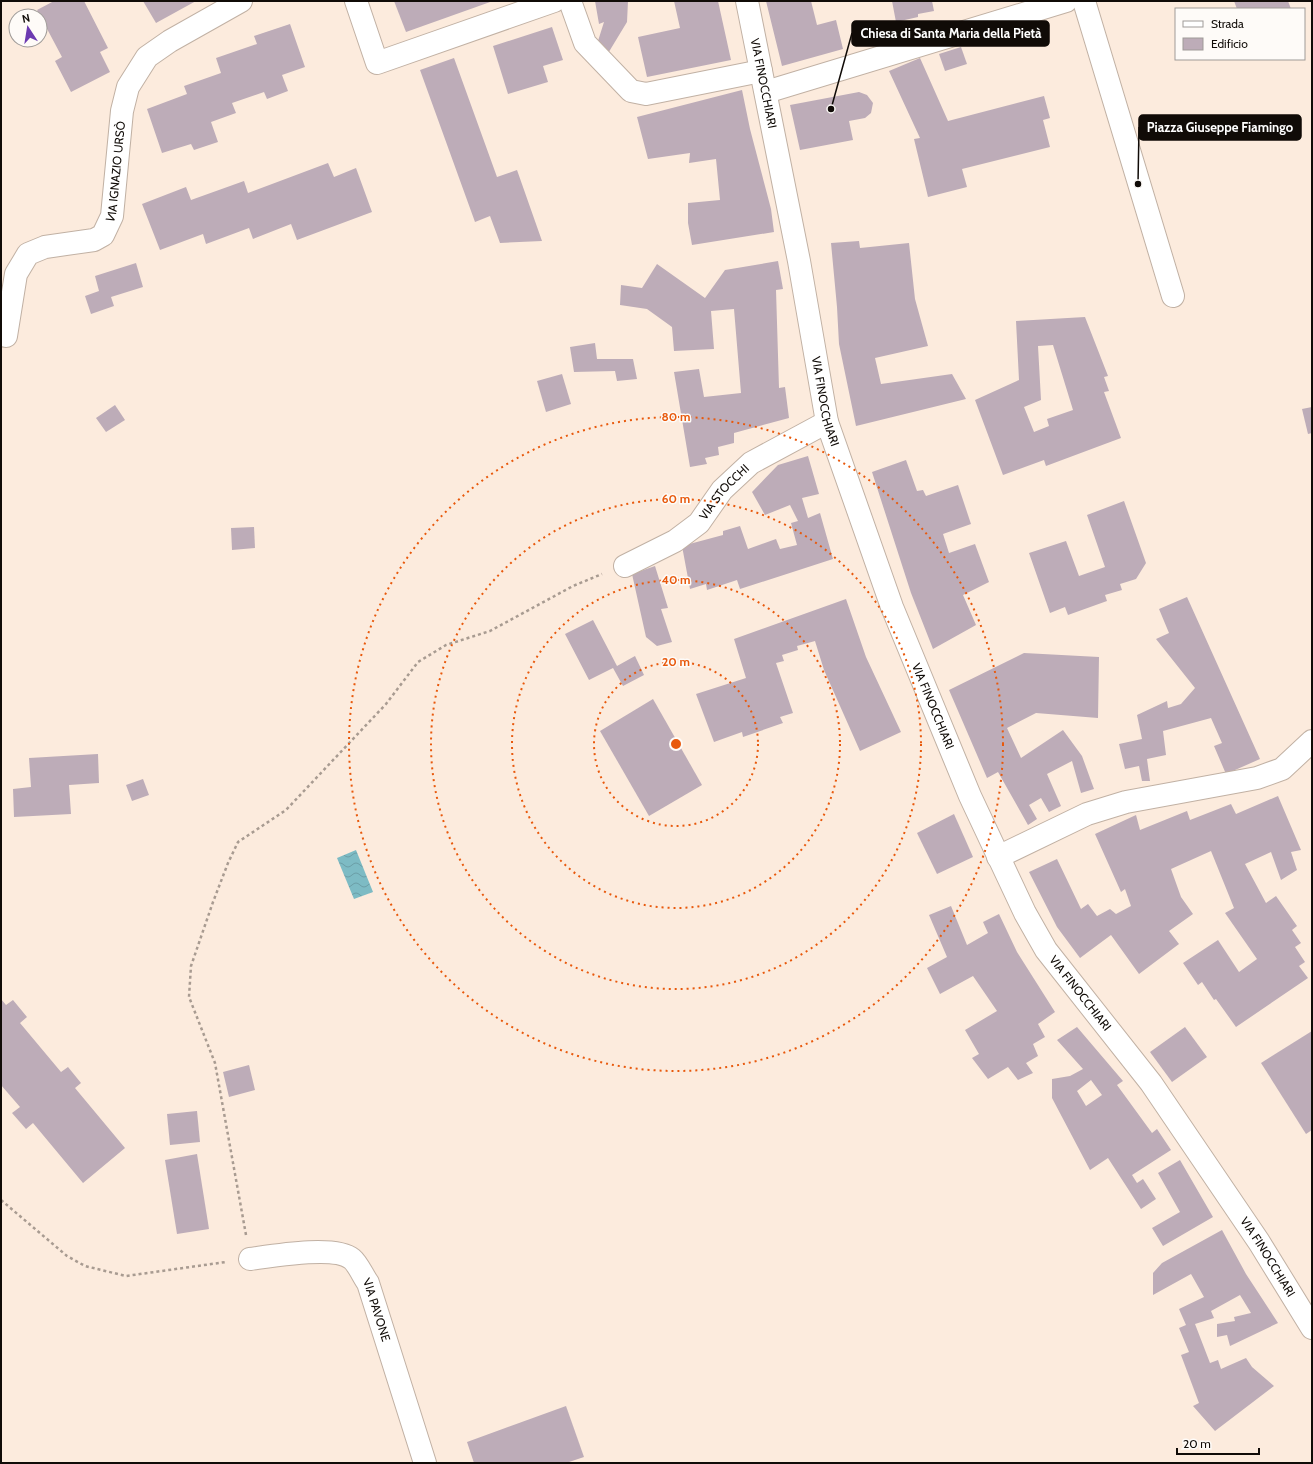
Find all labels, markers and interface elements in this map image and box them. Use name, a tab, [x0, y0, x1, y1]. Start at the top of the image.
north arrow	[8, 8, 48, 48]
legend	[1175, 8, 1305, 60]
text: N	[21, 11, 31, 26]
text: Strada	[1211, 16, 1244, 31]
callout: Chiesa di Santa Maria della Pietà	[852, 21, 1049, 46]
text: Chiesa di Santa Maria della Pietà	[860, 25, 1042, 41]
text: Edificio	[1211, 36, 1248, 51]
street label: VIA FINOCCHIARI	[748, 37, 780, 130]
callout: Piazza Giuseppe Fiamingo	[1139, 115, 1301, 140]
text: Piazza Giuseppe Fiamingo	[1147, 119, 1294, 135]
street label: VIA IGNAZIO URSÒ	[102, 120, 128, 224]
street label: VIA FINOCCHIARI	[809, 355, 843, 448]
text: 80 m	[662, 409, 690, 424]
street label: VIA STOCCHI	[696, 461, 752, 522]
text: 60 m	[662, 491, 690, 506]
text: 40 m	[661, 572, 691, 587]
text: 20 m	[662, 654, 690, 669]
street label: VIA FINOCCHIARI	[909, 661, 958, 751]
centre of rings	[669, 737, 683, 751]
street label: VIA FINOCCHIARI	[1046, 952, 1115, 1033]
street label: VIA FINOCCHIARI	[1237, 1214, 1299, 1299]
street label: VIA PAVONE	[360, 1275, 394, 1344]
scale bar	[1177, 1430, 1259, 1456]
text: 20 m	[1183, 1436, 1211, 1451]

